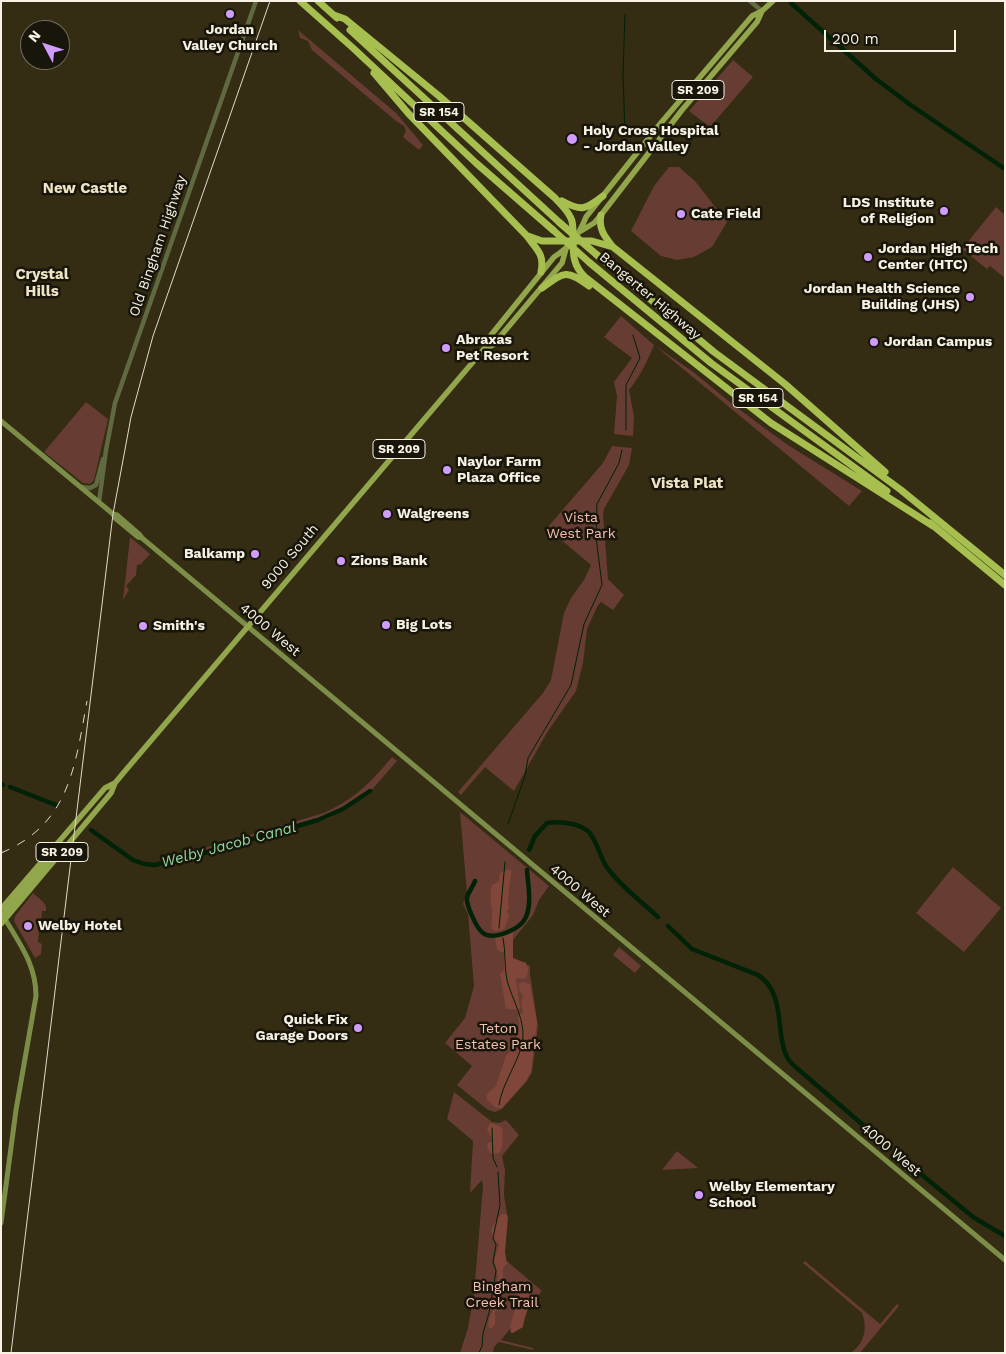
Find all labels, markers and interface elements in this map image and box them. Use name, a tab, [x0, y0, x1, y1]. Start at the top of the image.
marker: Jordan Valley Church	[224, 8, 236, 20]
north arrow	[20, 20, 70, 70]
scale bar	[826, 20, 958, 52]
place label: Jordan Valley Church	[182, 22, 278, 54]
text: N	[25, 27, 44, 45]
text: 200 m	[832, 30, 879, 48]
road number: SR 209	[672, 80, 724, 100]
road number: SR 154	[414, 102, 464, 121]
place label: Holy Cross Hospital - Jordan Valley	[583, 123, 719, 156]
marker: Holy Cross Hospital - Jordan Valley	[565, 132, 579, 146]
street label: Old Bingham Highway	[126, 173, 190, 319]
district label: New Castle	[43, 180, 127, 198]
place label: LDS Institute of Religion	[843, 195, 934, 228]
marker: LDS Institute of Religion	[938, 205, 950, 217]
place label: Cate Field	[691, 206, 761, 222]
marker: Cate Field	[675, 208, 687, 220]
place label: Jordan High Tech Center (HTC)	[878, 241, 998, 274]
street label: Bangerter Highway	[596, 249, 704, 343]
marker: Jordan High Tech Center (HTC)	[862, 251, 874, 263]
district label: Crystal Hills	[15, 266, 69, 301]
place label: Jordan Health Science Building (JHS)	[804, 281, 960, 314]
marker: Jordan Health Science Building (JHS)	[964, 291, 976, 303]
place label: Abraxas Pet Resort	[456, 332, 529, 364]
place label: Jordan Campus	[884, 334, 992, 350]
marker: Jordan Campus	[868, 336, 880, 348]
marker: Abraxas Pet Resort	[440, 342, 452, 354]
road number: SR 154	[733, 388, 783, 408]
road number: SR 209	[373, 439, 425, 458]
place label: Naylor Farm Plaza Office	[457, 454, 541, 487]
marker: Naylor Farm Plaza Office	[441, 464, 453, 476]
district label: Vista Plat	[651, 475, 723, 493]
place label: Walgreens	[397, 506, 469, 522]
marker: Walgreens	[381, 508, 393, 520]
park label: Vista West Park	[546, 510, 616, 542]
street label: 9000 South	[258, 521, 322, 593]
place label: Balkamp	[184, 546, 245, 562]
marker: Balkamp	[249, 548, 261, 560]
place label: Zions Bank	[351, 553, 428, 569]
marker: Zions Bank	[335, 555, 347, 567]
street label: 4000 West	[236, 600, 304, 660]
place label: Big Lots	[396, 617, 452, 633]
place label: Smith's	[153, 618, 205, 634]
marker: Big Lots	[380, 619, 392, 631]
marker: Smith's	[137, 620, 149, 632]
water label: Welby Jacob Canal	[160, 818, 298, 872]
road number: SR 209	[36, 842, 88, 862]
street label: 4000 West	[546, 861, 614, 921]
place label: Welby Hotel	[38, 918, 122, 934]
marker: Welby Hotel	[22, 920, 34, 932]
place label: Quick Fix Garage Doors	[256, 1012, 348, 1044]
park label: Teton Estates Park	[455, 1021, 541, 1054]
marker: Quick Fix Garage Doors	[352, 1022, 364, 1034]
street label: 4000 West	[857, 1120, 925, 1180]
place label: Welby Elementary School	[709, 1179, 835, 1212]
marker: Welby Elementary School	[693, 1189, 705, 1201]
park label: Bingham Creek Trail	[466, 1279, 538, 1311]

